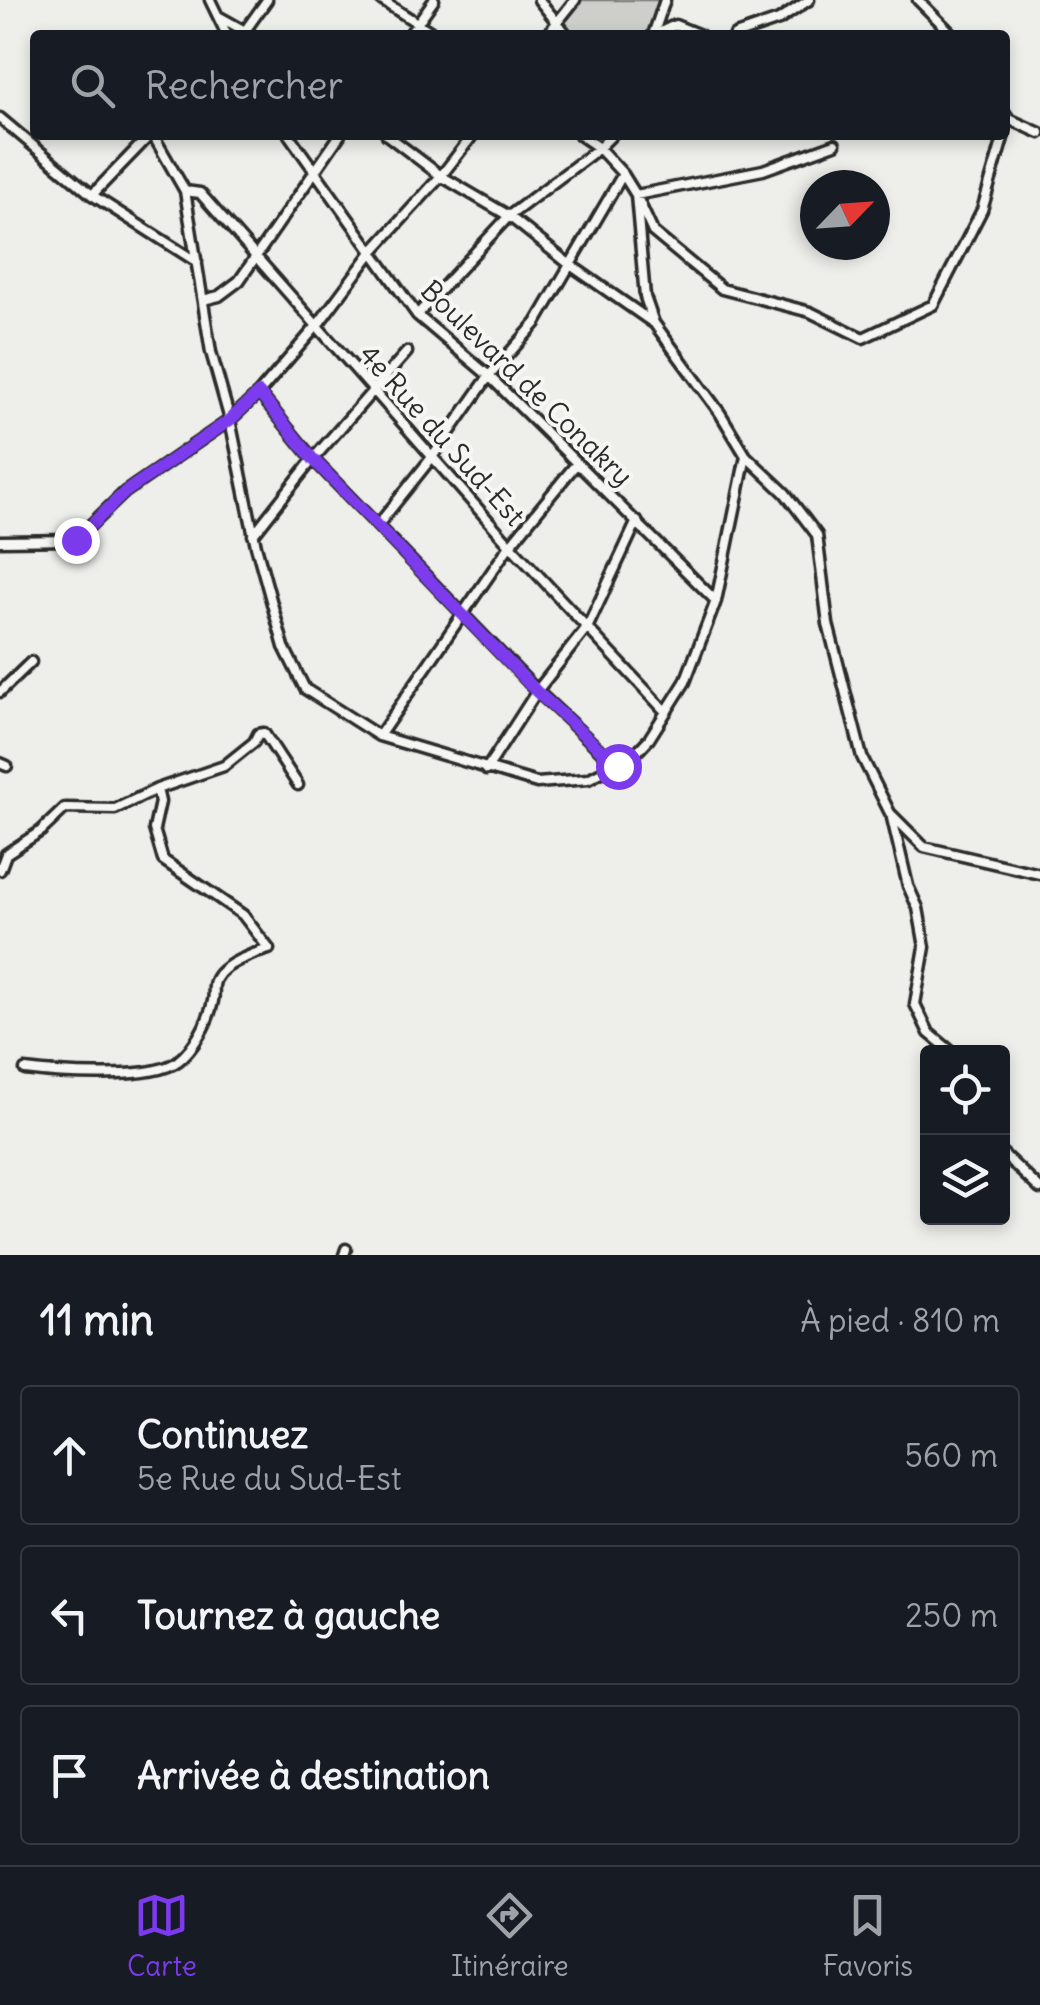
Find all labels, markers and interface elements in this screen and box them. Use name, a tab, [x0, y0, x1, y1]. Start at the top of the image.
search box	[30, 30, 1010, 140]
icon: search	[65, 58, 120, 113]
text: Rechercher	[145, 62, 343, 109]
north arrow	[800, 170, 890, 260]
street label: Boulevard de Conakry	[413, 272, 641, 494]
street label: 4e Rue du Sud-Est	[351, 337, 533, 533]
route end	[54, 518, 100, 564]
route start	[596, 744, 642, 790]
map controls	[920, 1045, 1010, 1225]
button: locate	[920, 1045, 1010, 1135]
button: layers	[920, 1135, 1010, 1225]
text: 11 min	[40, 1294, 154, 1346]
text: À pied · 810 m	[800, 1300, 1000, 1341]
text: Continuez	[137, 1411, 308, 1458]
icon: ahead	[42, 1428, 97, 1483]
text: 560 m	[904, 1435, 998, 1476]
text: 5e Rue du Sud-Est	[137, 1458, 402, 1499]
icon: left	[42, 1588, 97, 1643]
text: Tournez à gauche	[137, 1592, 440, 1639]
text: 250 m	[905, 1595, 998, 1636]
icon: arrive	[42, 1748, 97, 1803]
text: Arrivée à destination	[137, 1752, 490, 1799]
tab: Carte	[127, 1888, 197, 1984]
tab: Itinéraire	[451, 1888, 569, 1984]
tab: Favoris	[823, 1888, 913, 1984]

